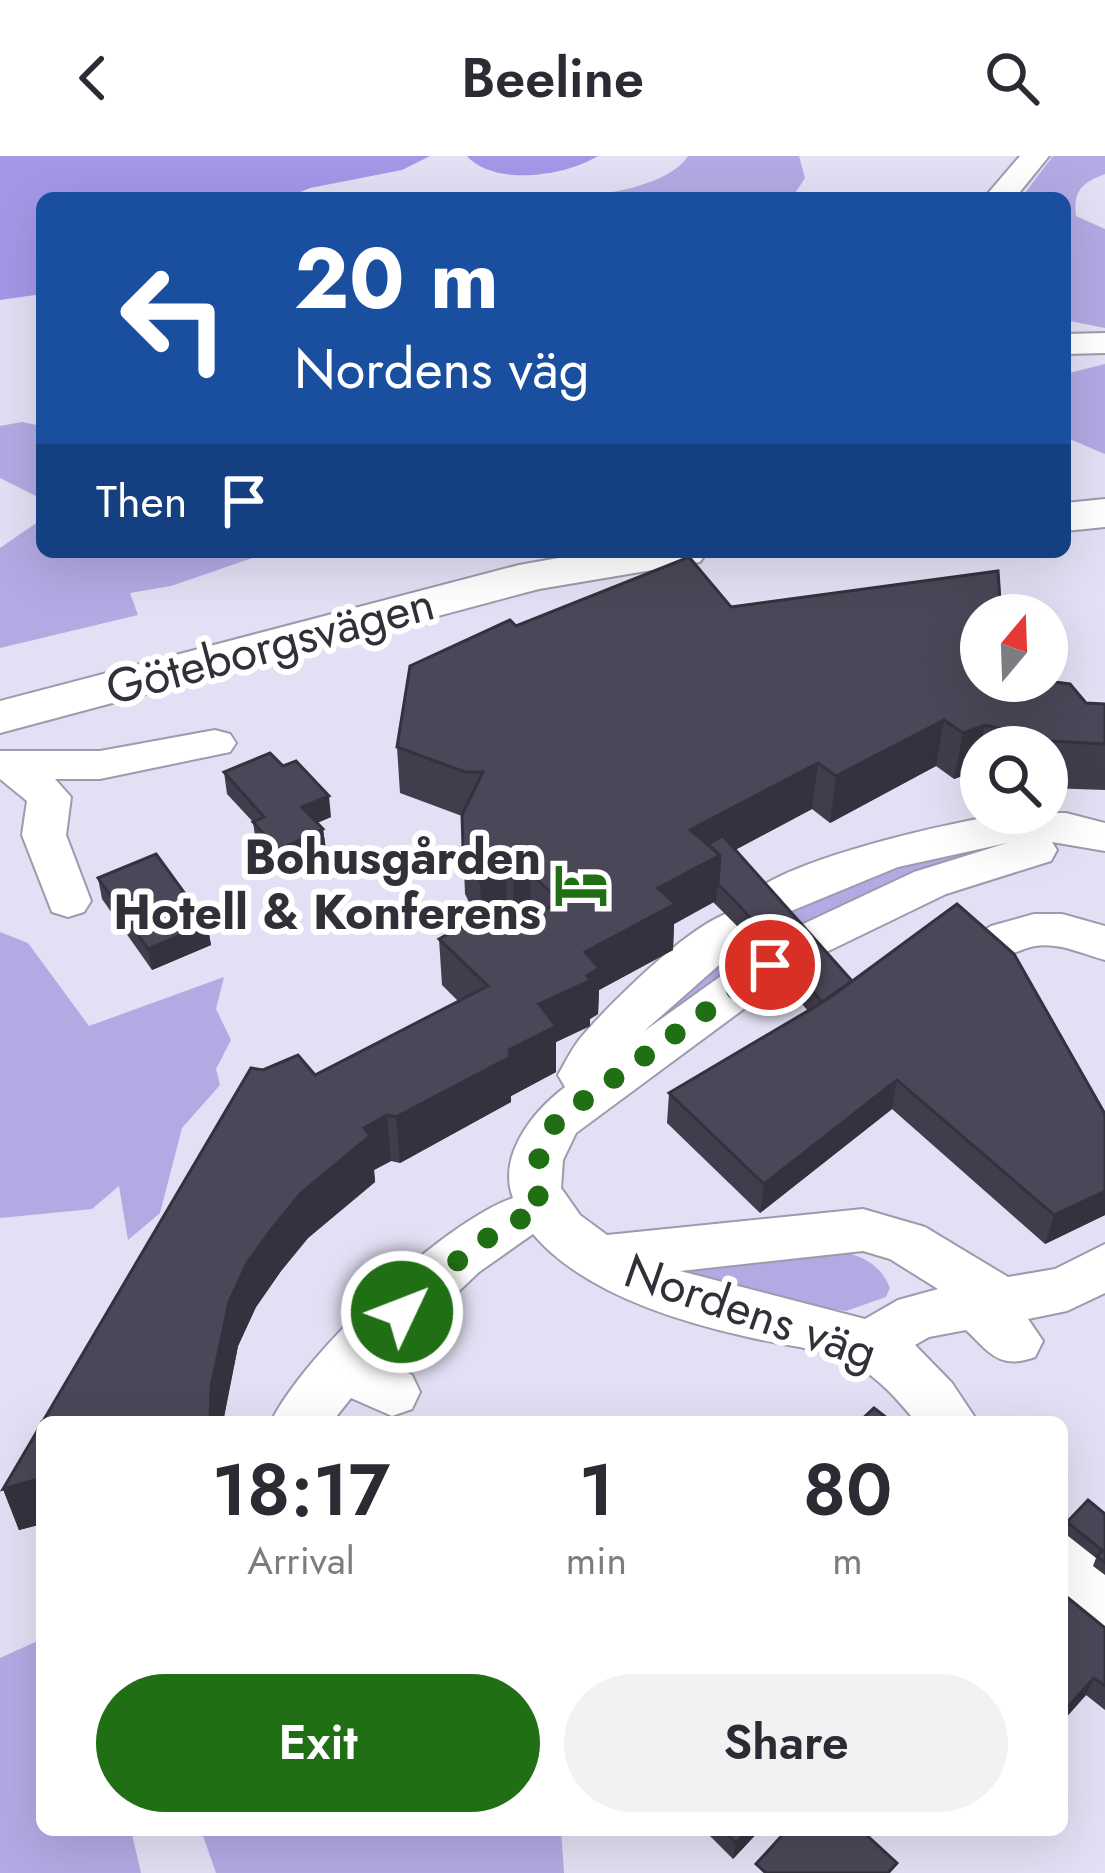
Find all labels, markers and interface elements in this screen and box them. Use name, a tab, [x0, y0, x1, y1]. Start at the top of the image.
text: Beeline	[461, 39, 644, 117]
icon: back	[60, 45, 126, 111]
icon: search	[979, 45, 1045, 111]
text: 20 m	[294, 218, 499, 340]
icon: left	[96, 240, 252, 396]
text: Nordens väg	[294, 330, 590, 408]
icon: arrive	[211, 468, 277, 534]
text: Then	[96, 469, 187, 534]
street label: Göteborgsvägen	[98, 569, 442, 722]
north arrow	[960, 594, 1068, 702]
map controls	[960, 594, 1068, 834]
button: search	[960, 726, 1068, 834]
place label: Bohusgården Hotell & Konferens	[113, 823, 541, 947]
hotel icon: Bohusgården Hotell & Konferens	[552, 856, 610, 914]
pin	[719, 914, 821, 1016]
icon: arrive	[737, 932, 803, 998]
street label: Nordens väg	[615, 1236, 886, 1387]
position arrow	[339, 1249, 465, 1375]
text: 18:17	[212, 1438, 390, 1542]
text: 1	[579, 1438, 614, 1542]
text: 80	[803, 1438, 892, 1542]
text: Arrival	[247, 1532, 355, 1589]
text: min	[566, 1532, 627, 1589]
text: m	[832, 1532, 863, 1589]
button: Exit	[96, 1674, 540, 1812]
button: Share	[564, 1674, 1008, 1812]

